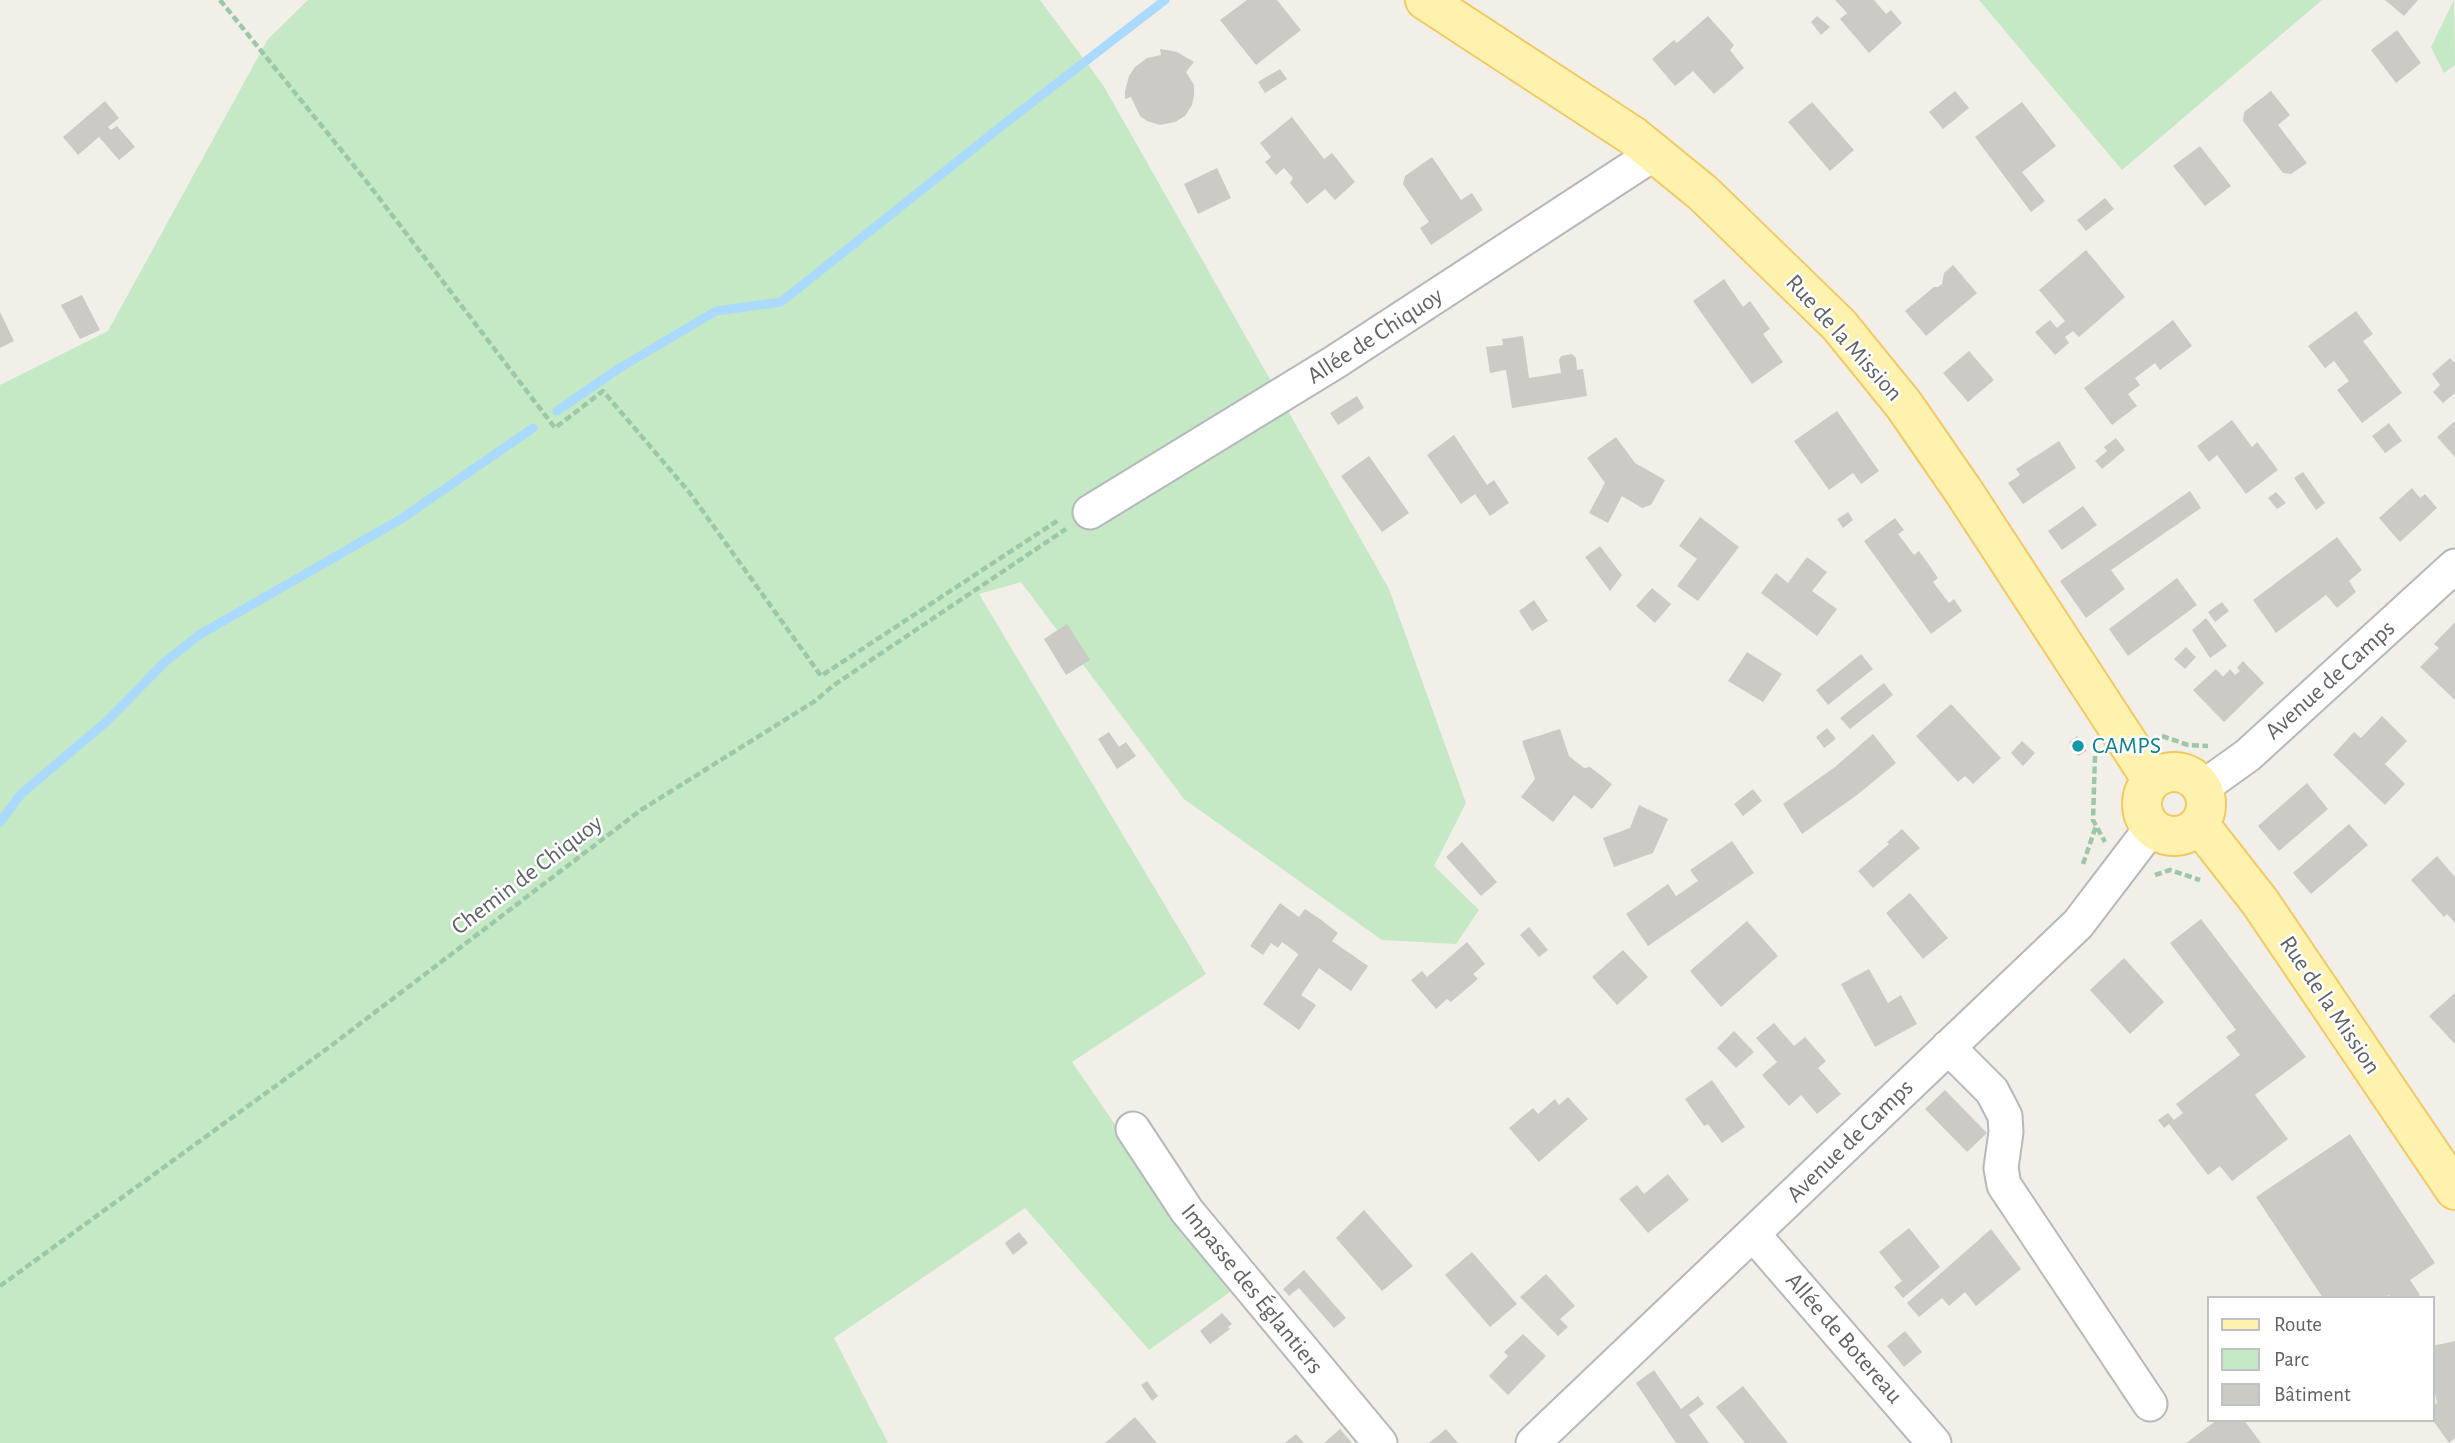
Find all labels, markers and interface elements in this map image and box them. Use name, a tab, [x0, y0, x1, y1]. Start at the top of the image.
street label: Rue de la Mission	[1780, 269, 1908, 407]
street label: Allée de Chiquoy	[1302, 281, 1448, 391]
street label: Avenue de Camps	[2259, 614, 2401, 746]
place label: CAMPS	[2092, 732, 2161, 760]
marker: CAMPS	[2070, 738, 2086, 754]
street label: Chemin de Chiquoy	[446, 809, 608, 941]
street label: Rue de la Mission	[2273, 930, 2387, 1080]
street label: Avenue de Camps	[1781, 1073, 1919, 1209]
street label: Impasse des Églantiers	[1175, 1198, 1329, 1380]
street label: Allée de Botereau	[1779, 1267, 1909, 1409]
legend	[2206, 1296, 2434, 1422]
text: Route	[2274, 1314, 2322, 1335]
text: Parc	[2274, 1349, 2309, 1370]
text: Bâtiment	[2274, 1384, 2351, 1405]

